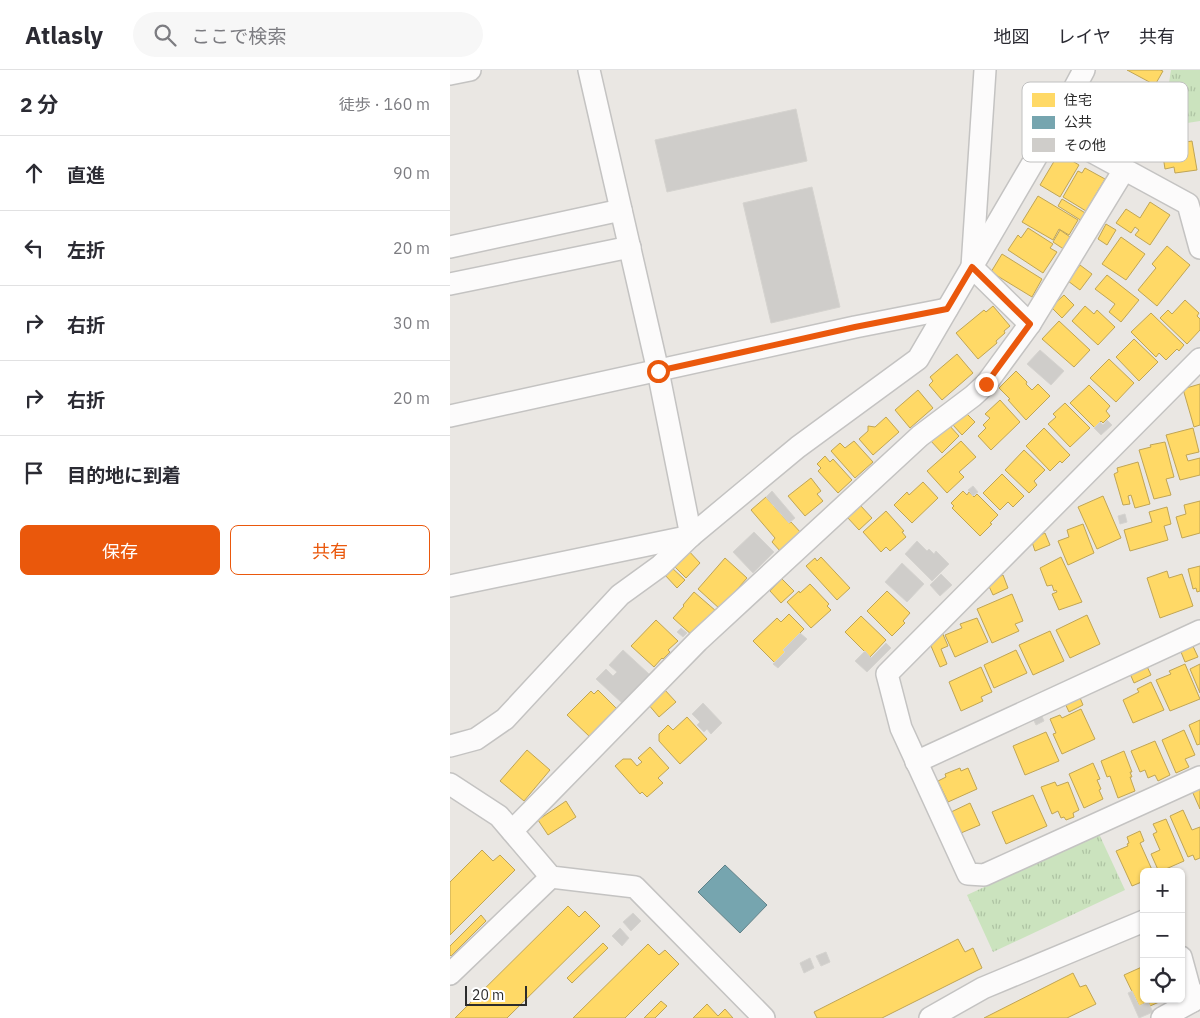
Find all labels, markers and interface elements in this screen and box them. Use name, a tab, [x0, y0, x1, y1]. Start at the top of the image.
search box	[133, 12, 483, 57]
text: Atlasly	[25, 19, 103, 51]
icon: search	[151, 21, 179, 49]
text: ここで検索	[191, 24, 286, 48]
text: 地図	[994, 25, 1030, 48]
text: レイヤ	[1058, 25, 1111, 48]
text: 共有	[1139, 25, 1175, 48]
legend	[1022, 82, 1188, 162]
text: 2 分	[20, 90, 59, 118]
text: 住宅	[1064, 91, 1092, 109]
text: 徒歩 · 160 m	[339, 94, 430, 114]
text: 公共	[1064, 113, 1092, 131]
text: その他	[1064, 136, 1106, 154]
icon: ahead	[20, 159, 48, 187]
text: 直進	[67, 163, 105, 187]
text: 90 m	[393, 163, 430, 183]
icon: left	[20, 234, 48, 262]
text: 左折	[67, 238, 105, 262]
text: 20 m	[393, 238, 430, 258]
icon: right	[20, 309, 48, 337]
text: 右折	[67, 313, 105, 337]
text: 30 m	[393, 313, 430, 333]
route start	[647, 360, 670, 383]
route end	[975, 373, 998, 396]
icon: right	[20, 384, 48, 412]
text: 右折	[67, 388, 105, 412]
text: 20 m	[393, 388, 430, 408]
icon: arrive	[20, 459, 48, 487]
text: 目的地に到着	[67, 463, 181, 487]
button: 保存	[20, 525, 220, 575]
button: 共有	[230, 525, 430, 575]
map controls	[1140, 868, 1185, 1003]
button: +	[1140, 868, 1185, 913]
button: −	[1140, 913, 1185, 958]
button: locate	[1140, 958, 1185, 1003]
scale bar	[465, 983, 528, 1006]
text: 20 m	[472, 986, 504, 1004]

